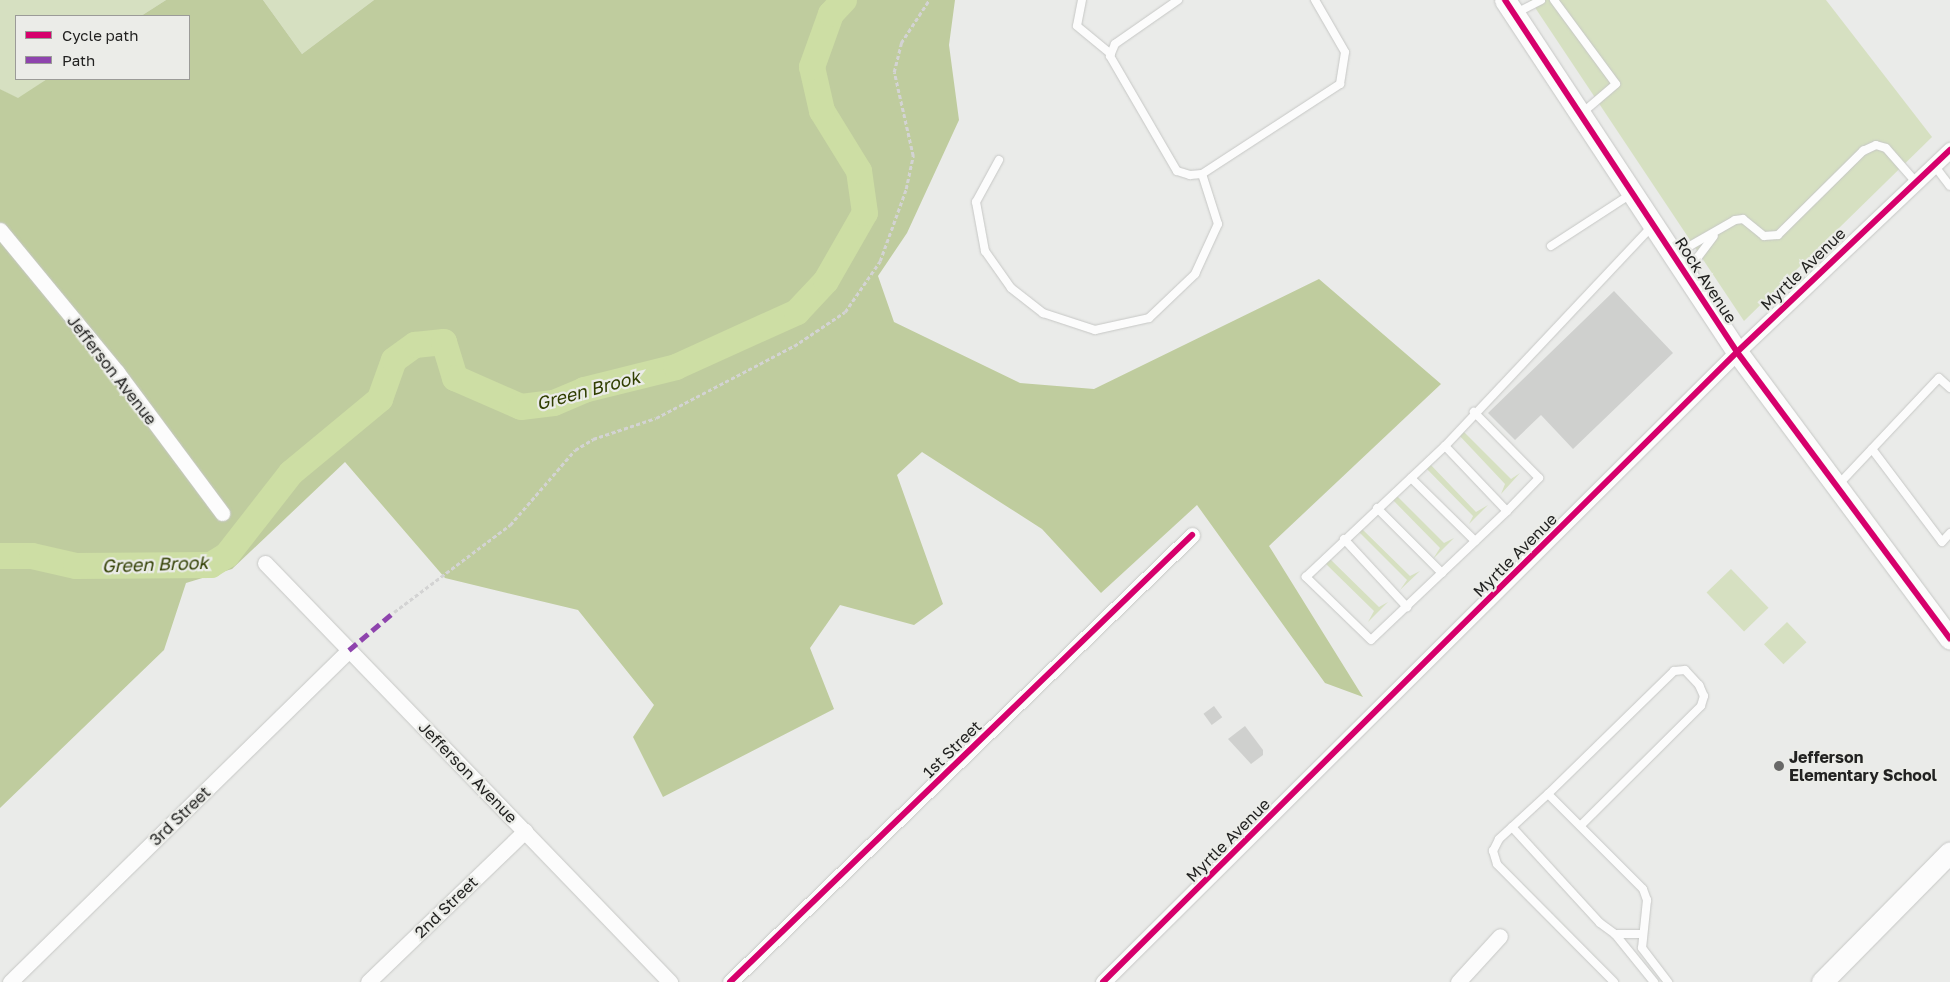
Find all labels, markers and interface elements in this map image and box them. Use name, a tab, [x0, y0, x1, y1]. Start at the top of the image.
legend	[15, 15, 190, 80]
text: Cycle path	[62, 26, 138, 44]
text: Path	[62, 51, 95, 69]
street label: Myrtle Avenue	[1757, 224, 1849, 314]
street label: Rock Avenue	[1671, 233, 1741, 327]
street label: Jefferson Avenue	[63, 311, 161, 429]
water label: Green Brook	[534, 366, 642, 414]
street label: Myrtle Avenue	[1469, 509, 1561, 601]
water label: Green Brook	[101, 551, 209, 577]
street label: 1st Street	[919, 716, 985, 782]
street label: Jefferson Avenue	[415, 717, 521, 827]
place label: Jefferson Elementary School	[1789, 747, 1937, 785]
marker: Jefferson Elementary School	[1773, 760, 1785, 772]
street label: 3rd Street	[146, 782, 214, 850]
street label: Myrtle Avenue	[1182, 794, 1274, 886]
street label: 2nd Street	[410, 872, 482, 942]

